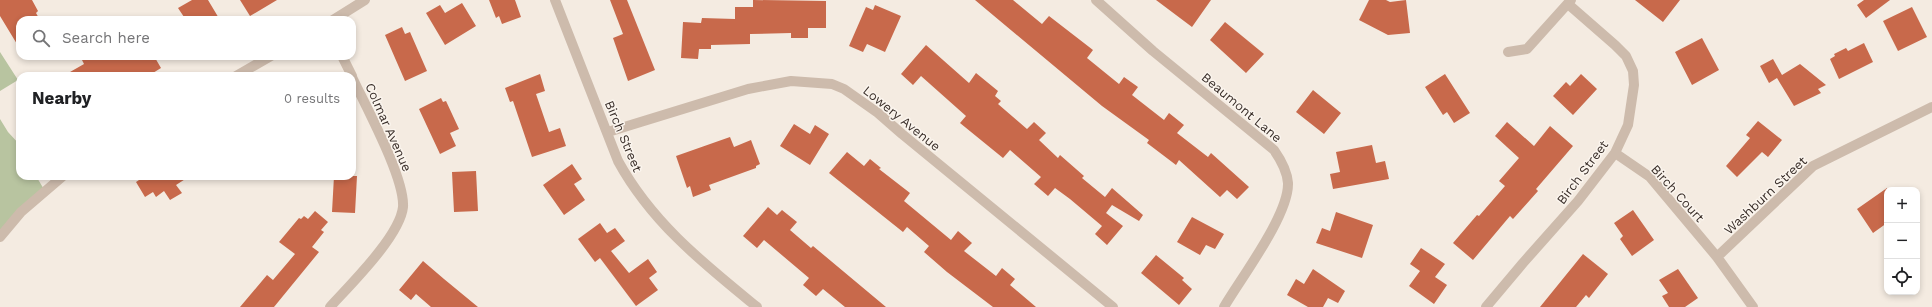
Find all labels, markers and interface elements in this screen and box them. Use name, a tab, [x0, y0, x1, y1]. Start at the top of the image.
search box	[16, 16, 356, 60]
icon: search	[30, 27, 52, 49]
text: Search here	[62, 29, 150, 47]
street label: Beaumont Lane	[1199, 69, 1285, 145]
street label: Colmar Avenue	[362, 81, 415, 174]
street label: Lowery Avenue	[860, 83, 943, 154]
text: Nearby	[32, 88, 91, 108]
text: 0 results	[284, 91, 340, 106]
street label: Birch Street	[602, 98, 645, 175]
street label: Birch Street	[1554, 137, 1612, 207]
street label: Washburn Street	[1721, 153, 1810, 237]
street label: Birch Court	[1648, 162, 1708, 225]
map controls	[1884, 187, 1920, 295]
button: +	[1884, 187, 1920, 223]
button: −	[1884, 223, 1920, 259]
button: locate	[1884, 259, 1920, 295]

